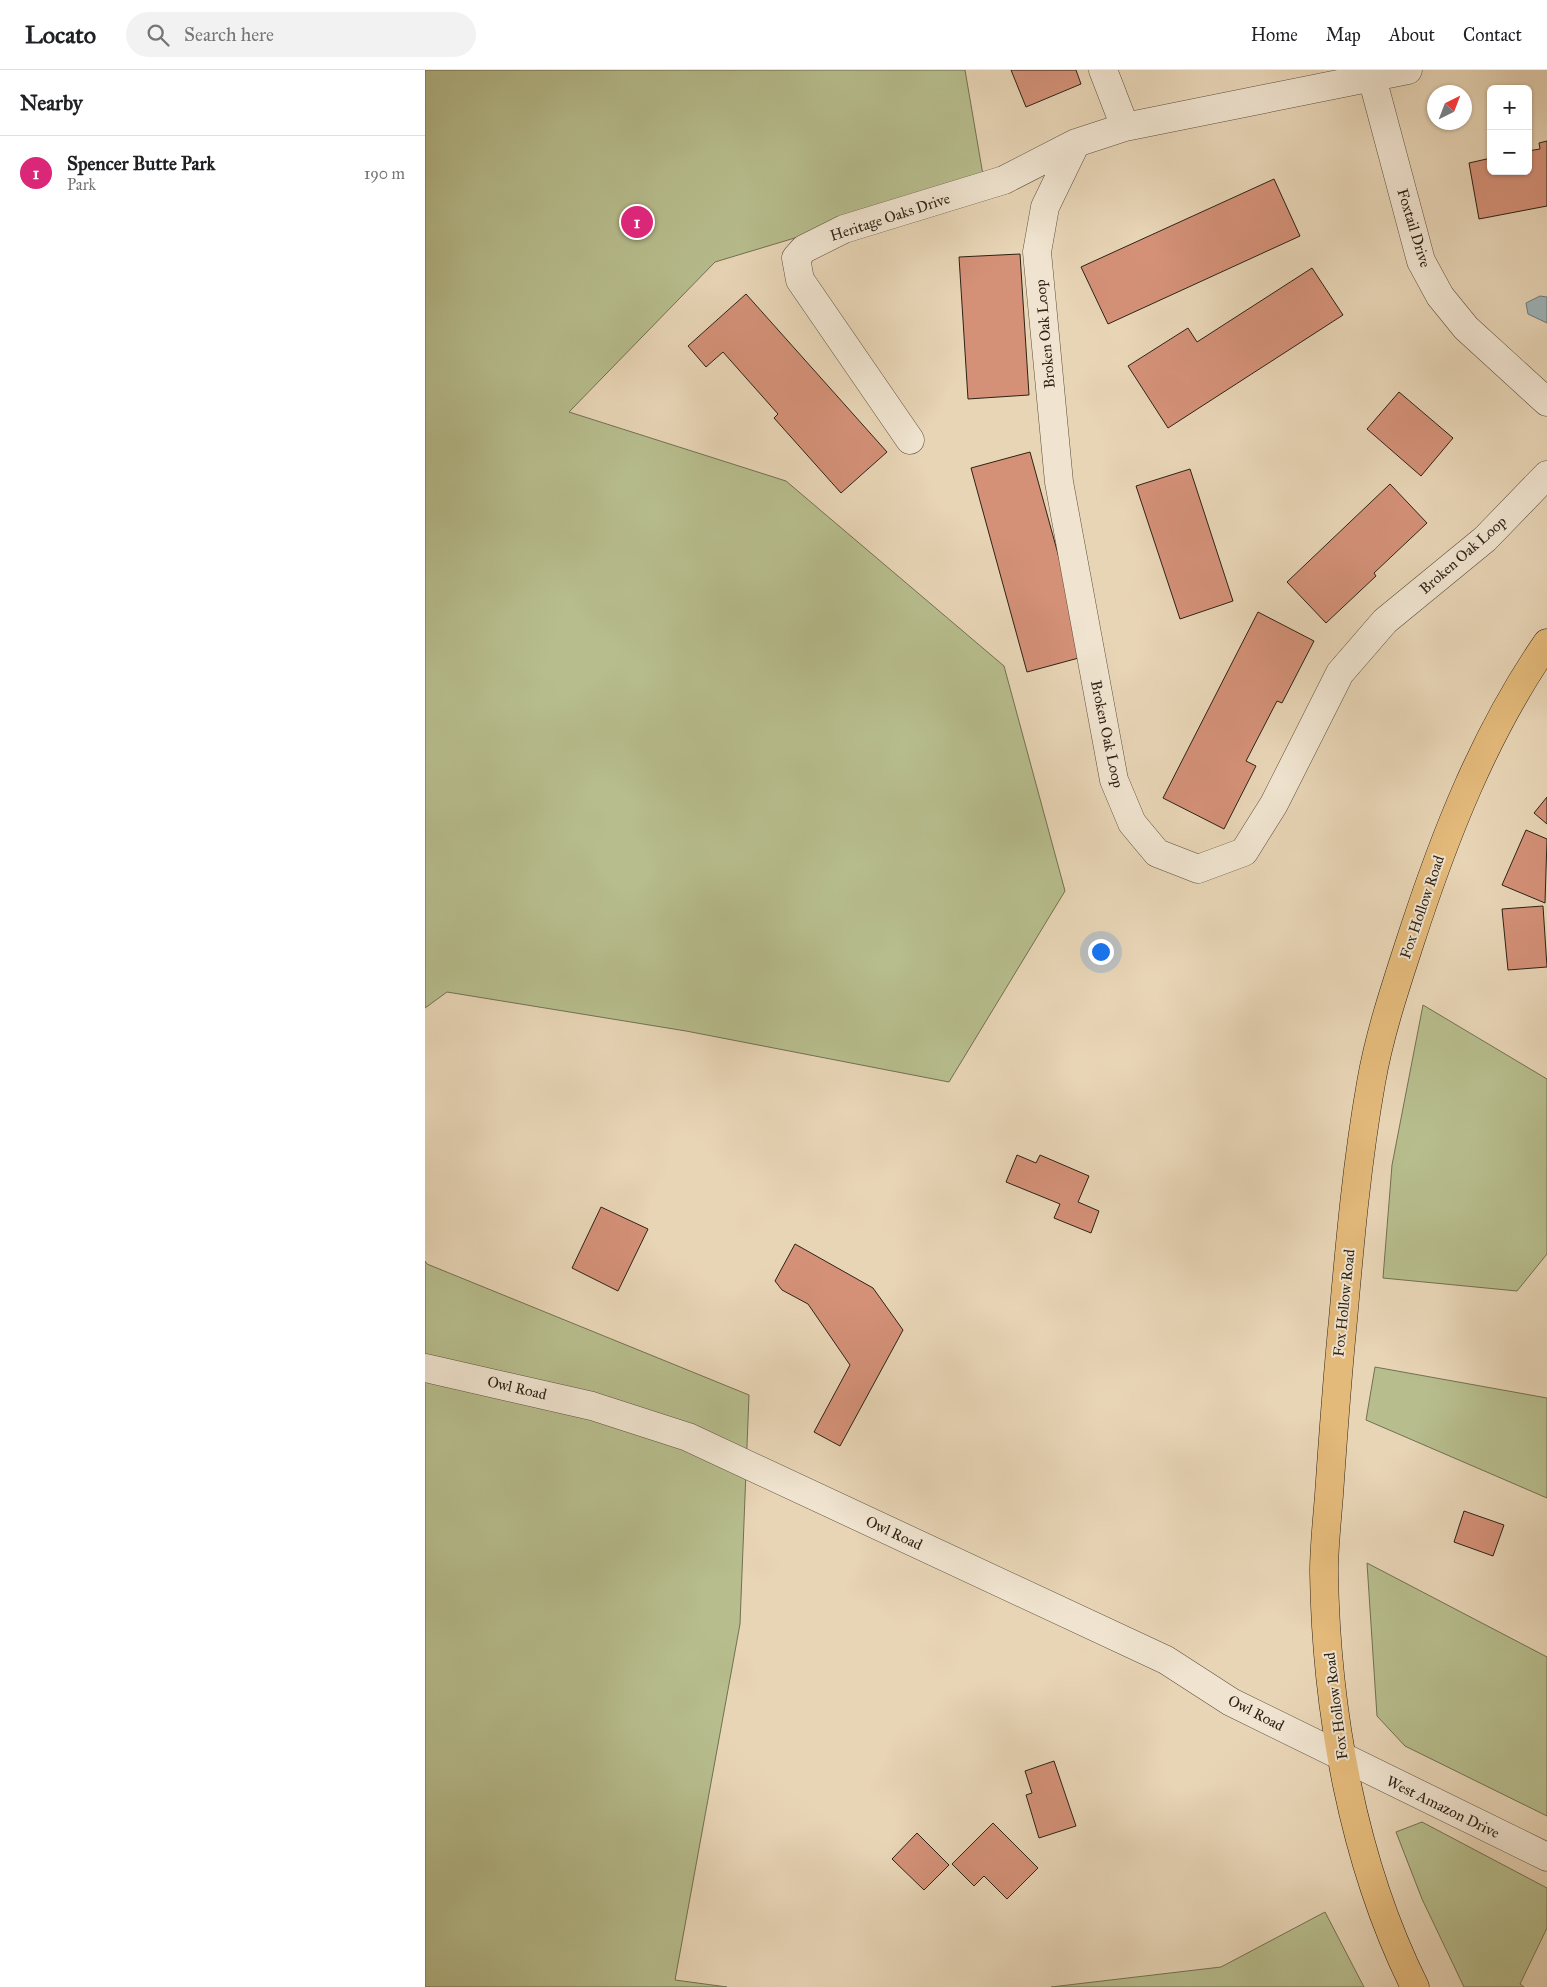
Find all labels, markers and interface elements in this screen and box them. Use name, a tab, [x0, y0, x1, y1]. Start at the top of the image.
search box	[126, 12, 476, 57]
text: Locato	[25, 20, 96, 50]
icon: search	[144, 21, 172, 49]
text: Search here	[184, 23, 274, 46]
text: Home	[1251, 24, 1298, 46]
text: Map	[1326, 24, 1361, 46]
text: About	[1389, 24, 1435, 46]
text: Contact	[1463, 24, 1522, 46]
north arrow	[1427, 85, 1472, 130]
map controls	[1487, 85, 1532, 175]
button: +	[1487, 85, 1532, 130]
text: Nearby	[20, 90, 83, 116]
button: −	[1487, 130, 1532, 175]
text: Spencer Butte Park	[67, 152, 215, 175]
text: 1	[33, 164, 39, 183]
text: 190 m	[364, 164, 405, 183]
text: Park	[67, 175, 96, 194]
street label: Foxtail Drive	[1393, 186, 1435, 270]
street label: Heritage Oaks Drive	[828, 189, 952, 245]
pin: 1	[621, 203, 653, 241]
street label: Broken Oak Loop	[1031, 279, 1059, 389]
street label: Broken Oak Loop	[1416, 512, 1510, 598]
street label: Broken Oak Loop	[1087, 679, 1127, 789]
street label: Fox Hollow Road	[1396, 853, 1448, 961]
your location	[1088, 939, 1114, 965]
street label: Fox Hollow Road	[1329, 1248, 1359, 1358]
street label: Owl Road	[486, 1372, 549, 1404]
street label: Owl Road	[863, 1512, 926, 1554]
street label: Fox Hollow Road	[1320, 1651, 1352, 1761]
street label: Owl Road	[1225, 1691, 1287, 1735]
street label: West Amazon Drive	[1384, 1772, 1502, 1842]

